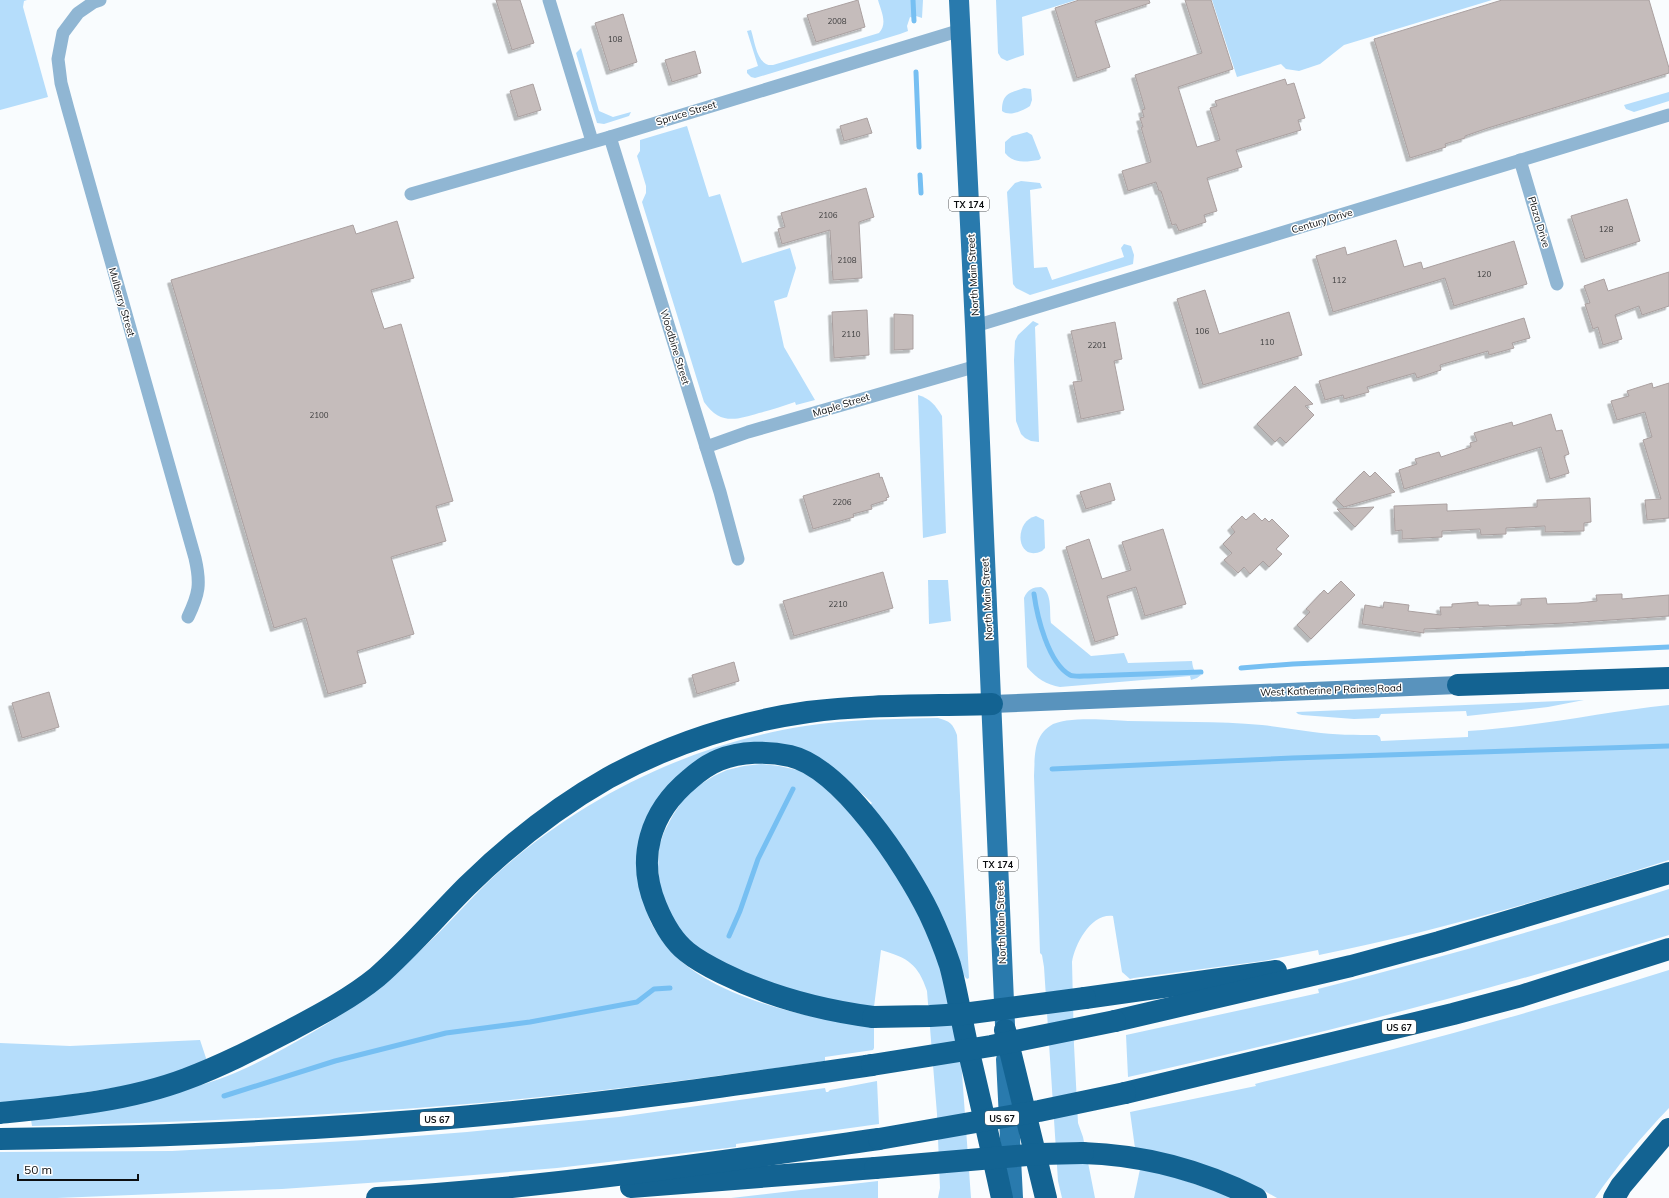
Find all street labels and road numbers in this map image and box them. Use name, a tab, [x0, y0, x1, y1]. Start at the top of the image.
street label: Spruce Street	[654, 98, 718, 128]
street label: Plaza Drive	[1525, 195, 1553, 249]
road number: TX 174	[949, 197, 989, 211]
street label: Century Drive	[1290, 206, 1354, 236]
street label: North Main Street	[964, 233, 982, 316]
street label: Mulberry Street	[106, 266, 138, 339]
street label: Woodbine Street	[657, 308, 693, 387]
street label: Maple Street	[811, 390, 871, 420]
street label: North Main Street	[978, 557, 996, 640]
street label: West Katherine P Raines Road	[1260, 681, 1402, 699]
road number: TX 174	[978, 857, 1018, 871]
street label: North Main Street	[993, 881, 1009, 964]
road number: US 67	[1382, 1020, 1416, 1034]
road number: US 67	[985, 1111, 1019, 1125]
road number: US 67	[420, 1112, 454, 1126]

